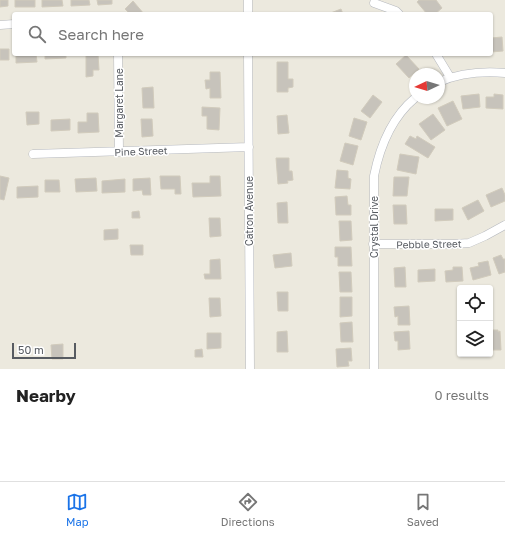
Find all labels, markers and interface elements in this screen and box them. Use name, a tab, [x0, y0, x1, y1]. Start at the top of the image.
search box	[12, 12, 493, 56]
icon: search	[26, 23, 48, 45]
text: Search here	[58, 25, 144, 43]
street label: Margaret Lane	[113, 68, 125, 138]
north arrow	[409, 68, 445, 104]
street label: Pine Street	[114, 144, 168, 158]
street label: Catron Avenue	[243, 176, 255, 246]
street label: Crystal Drive	[368, 196, 380, 258]
street label: Pebble Street	[396, 237, 462, 251]
map controls	[457, 285, 493, 357]
button: locate	[457, 285, 493, 321]
button: layers	[457, 321, 493, 357]
scale bar	[12, 341, 76, 360]
text: 50 m	[18, 343, 44, 356]
text: Nearby	[16, 385, 76, 406]
text: 0 results	[434, 387, 489, 403]
tab: Map	[66, 491, 89, 528]
tab: Directions	[221, 491, 275, 528]
tab: Saved	[407, 491, 439, 528]

